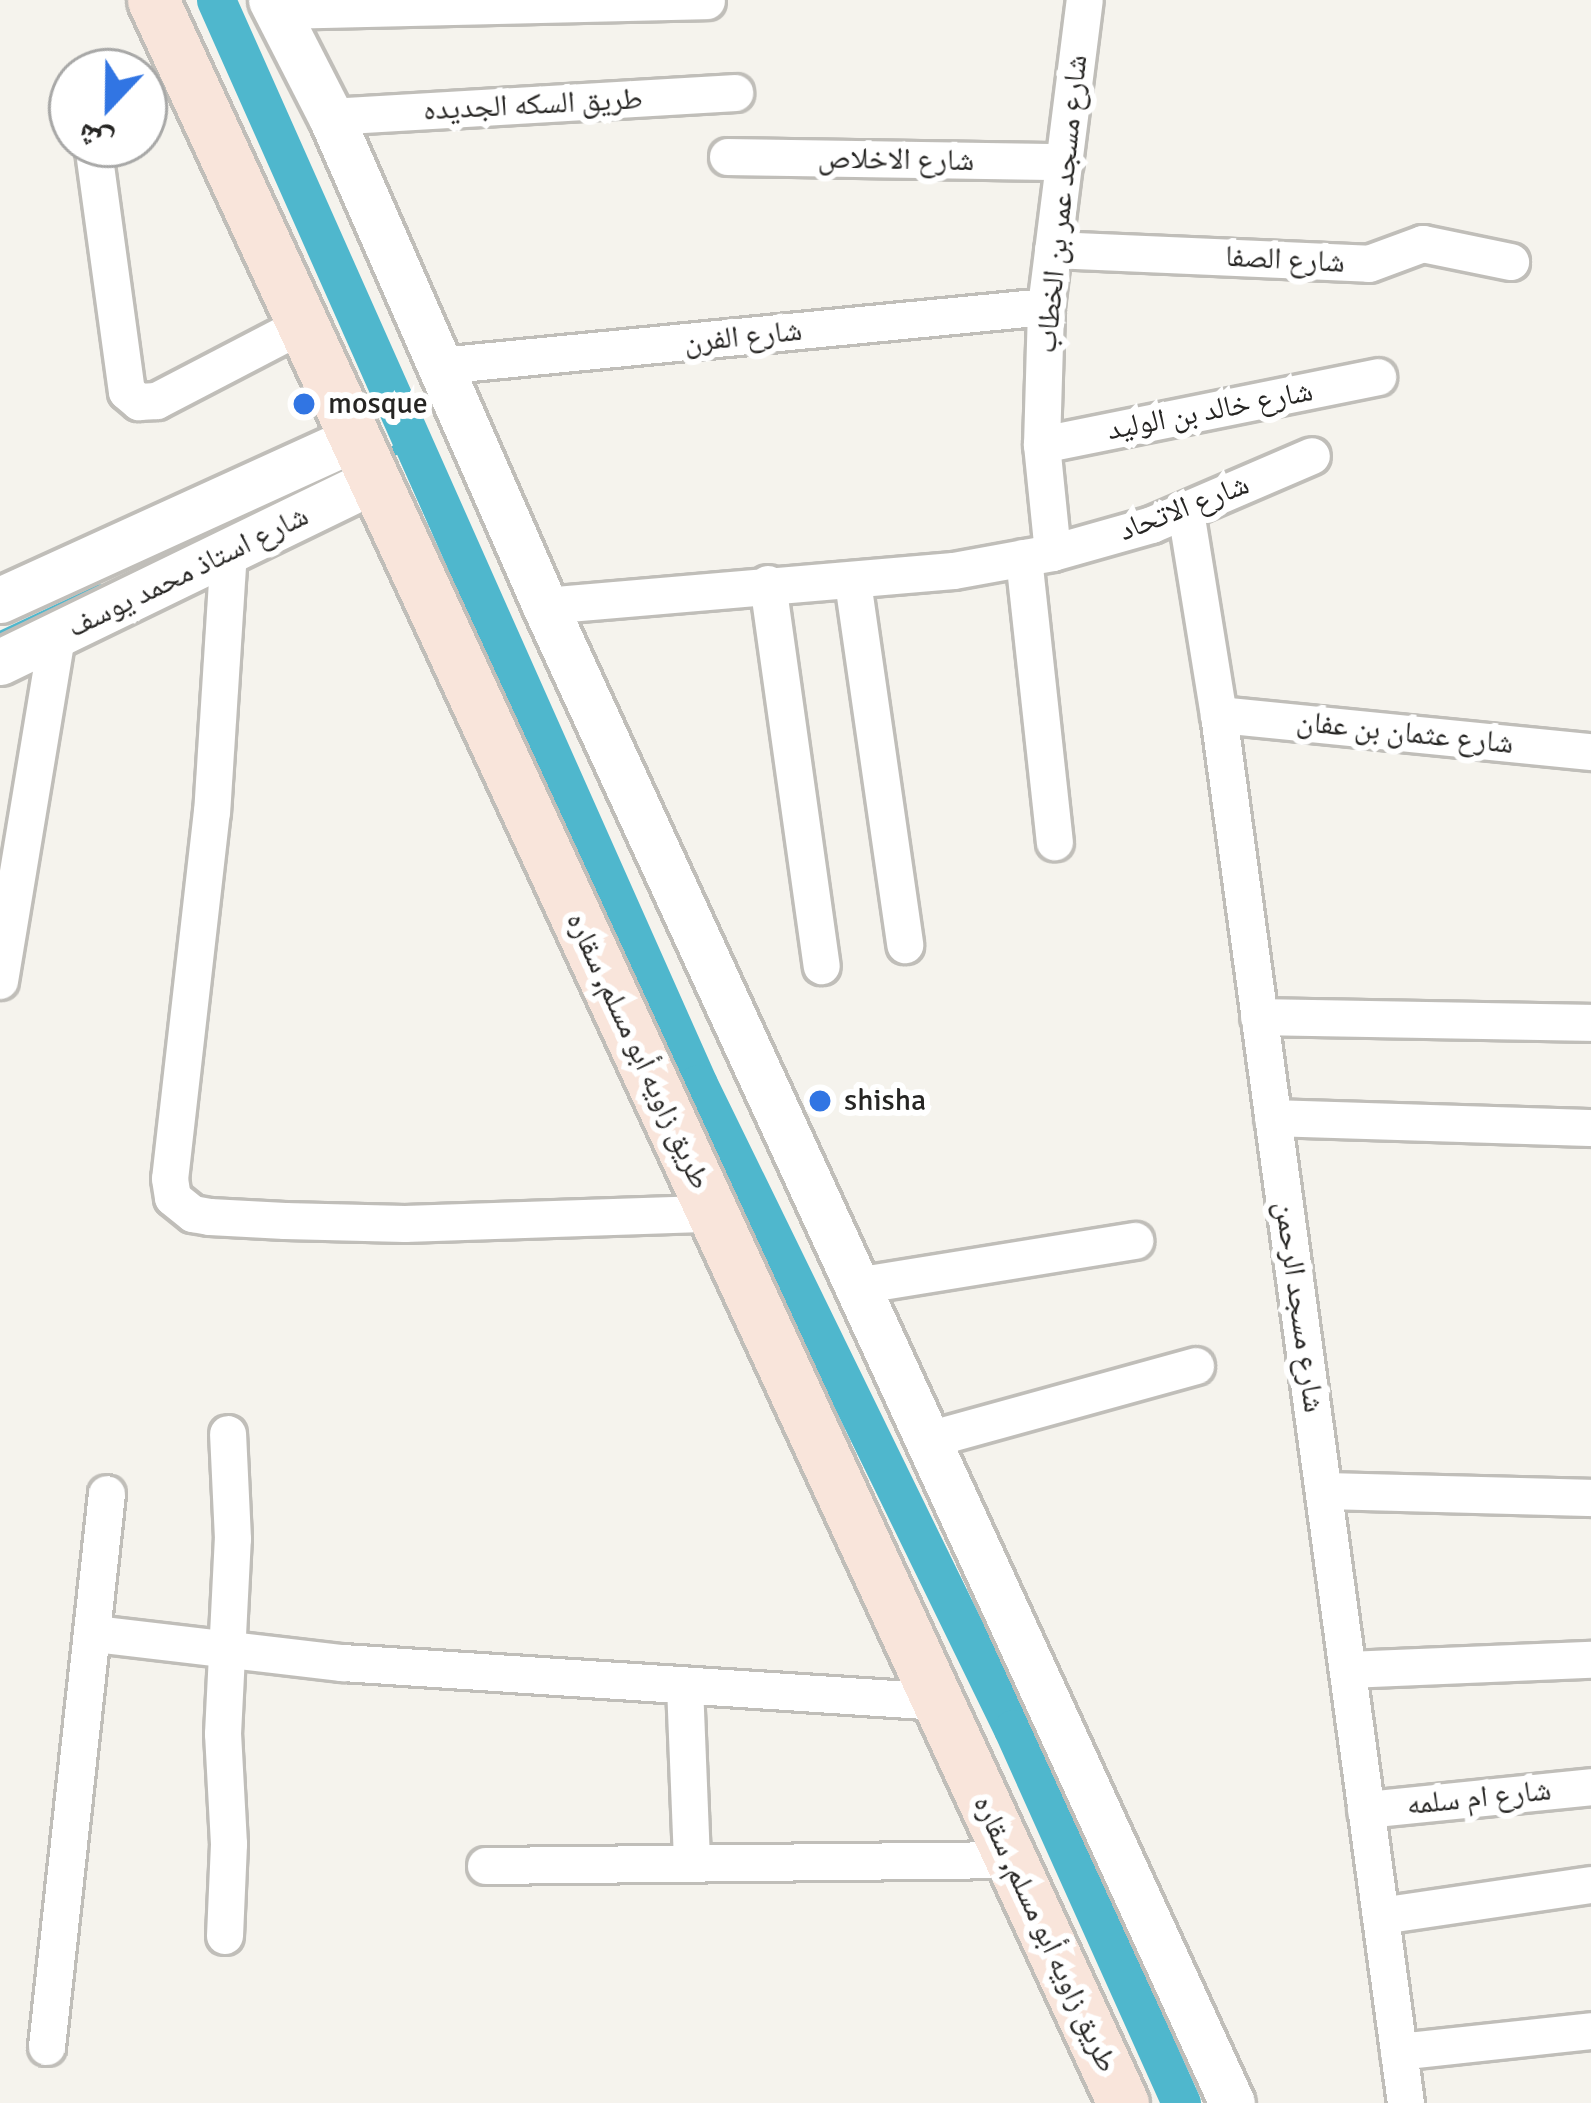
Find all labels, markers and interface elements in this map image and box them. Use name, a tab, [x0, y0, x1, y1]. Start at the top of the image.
north arrow	[48, 48, 168, 168]
street label: شارع مسجد عمر بن الخطاب	[1028, 53, 1096, 355]
street label: طريق السكه الجديده	[422, 81, 644, 129]
text: ش	[72, 113, 119, 165]
street label: شارع الاخلاص	[817, 141, 975, 179]
street label: شارع الصفا	[1224, 239, 1346, 281]
street label: شارع الفرن	[682, 313, 804, 361]
street label: شارع خالد بن الوليد	[1104, 373, 1316, 449]
place label: mosque	[328, 386, 428, 422]
marker: mosque	[291, 391, 317, 417]
street label: شارع الاتحاد	[1114, 467, 1254, 549]
street label: شارع استاذ محمد يوسف	[62, 498, 314, 646]
street label: شارع عثمان بن عفان	[1295, 704, 1515, 762]
street label: طريق زاويه أبو مسلم, سقاره	[558, 907, 718, 1195]
place label: shisha	[844, 1083, 926, 1119]
marker: shisha	[807, 1088, 833, 1114]
street label: شارع مسجد الرحمن	[1266, 1199, 1332, 1415]
street label: شارع ام سلمه	[1405, 1773, 1553, 1823]
street label: طريق زاويه أبو مسلم, سقاره	[965, 1790, 1125, 2078]

